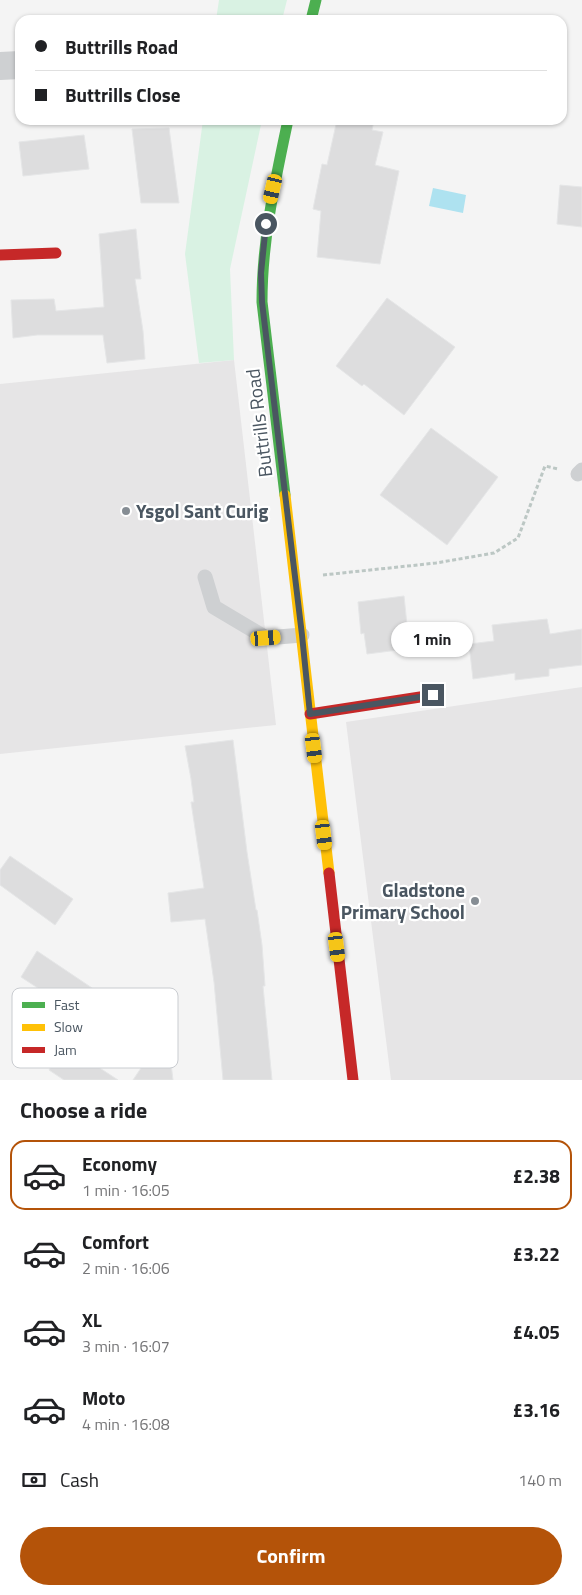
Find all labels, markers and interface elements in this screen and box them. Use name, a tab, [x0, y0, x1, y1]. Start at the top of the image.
text: Buttrills Road	[65, 32, 178, 61]
text: Buttrills Close	[65, 80, 181, 109]
car	[262, 173, 283, 205]
route start	[255, 213, 277, 235]
street label: Buttrills Road	[237, 367, 280, 479]
place label: Ysgol Sant Curig	[136, 496, 268, 525]
marker: Ysgol Sant Curig	[120, 505, 132, 517]
callout: 1 min	[392, 622, 474, 658]
text: 1 min	[413, 627, 451, 651]
car	[250, 629, 281, 647]
route end	[422, 684, 444, 706]
car	[304, 732, 323, 764]
car	[314, 819, 333, 851]
place label: Gladstone Primary School	[341, 875, 465, 926]
marker: Gladstone Primary School	[469, 895, 481, 907]
car	[327, 931, 346, 963]
legend	[12, 988, 178, 1068]
text: Fast	[54, 994, 79, 1015]
text: Slow	[54, 1016, 83, 1037]
text: Jam	[54, 1039, 77, 1060]
text: Choose a ride	[20, 1093, 147, 1127]
text: Economy	[82, 1149, 157, 1178]
icon: car	[22, 1153, 67, 1198]
text: £2.38	[513, 1161, 560, 1190]
text: 1 min · 16:05	[82, 1178, 170, 1202]
text: Comfort	[82, 1227, 149, 1256]
icon: car	[22, 1231, 67, 1276]
text: £3.22	[513, 1239, 560, 1268]
text: 2 min · 16:06	[82, 1256, 170, 1280]
text: XL	[82, 1305, 102, 1334]
icon: car	[22, 1309, 67, 1354]
text: £4.05	[513, 1317, 560, 1346]
text: 3 min · 16:07	[82, 1334, 170, 1358]
text: Moto	[82, 1383, 125, 1412]
icon: car	[22, 1387, 67, 1432]
text: £3.16	[513, 1395, 560, 1424]
text: 4 min · 16:08	[82, 1412, 170, 1436]
text: Cash	[60, 1465, 99, 1494]
icon: cash	[20, 1466, 48, 1494]
text: 140 m	[518, 1468, 562, 1492]
button: Confirm	[20, 1527, 562, 1585]

